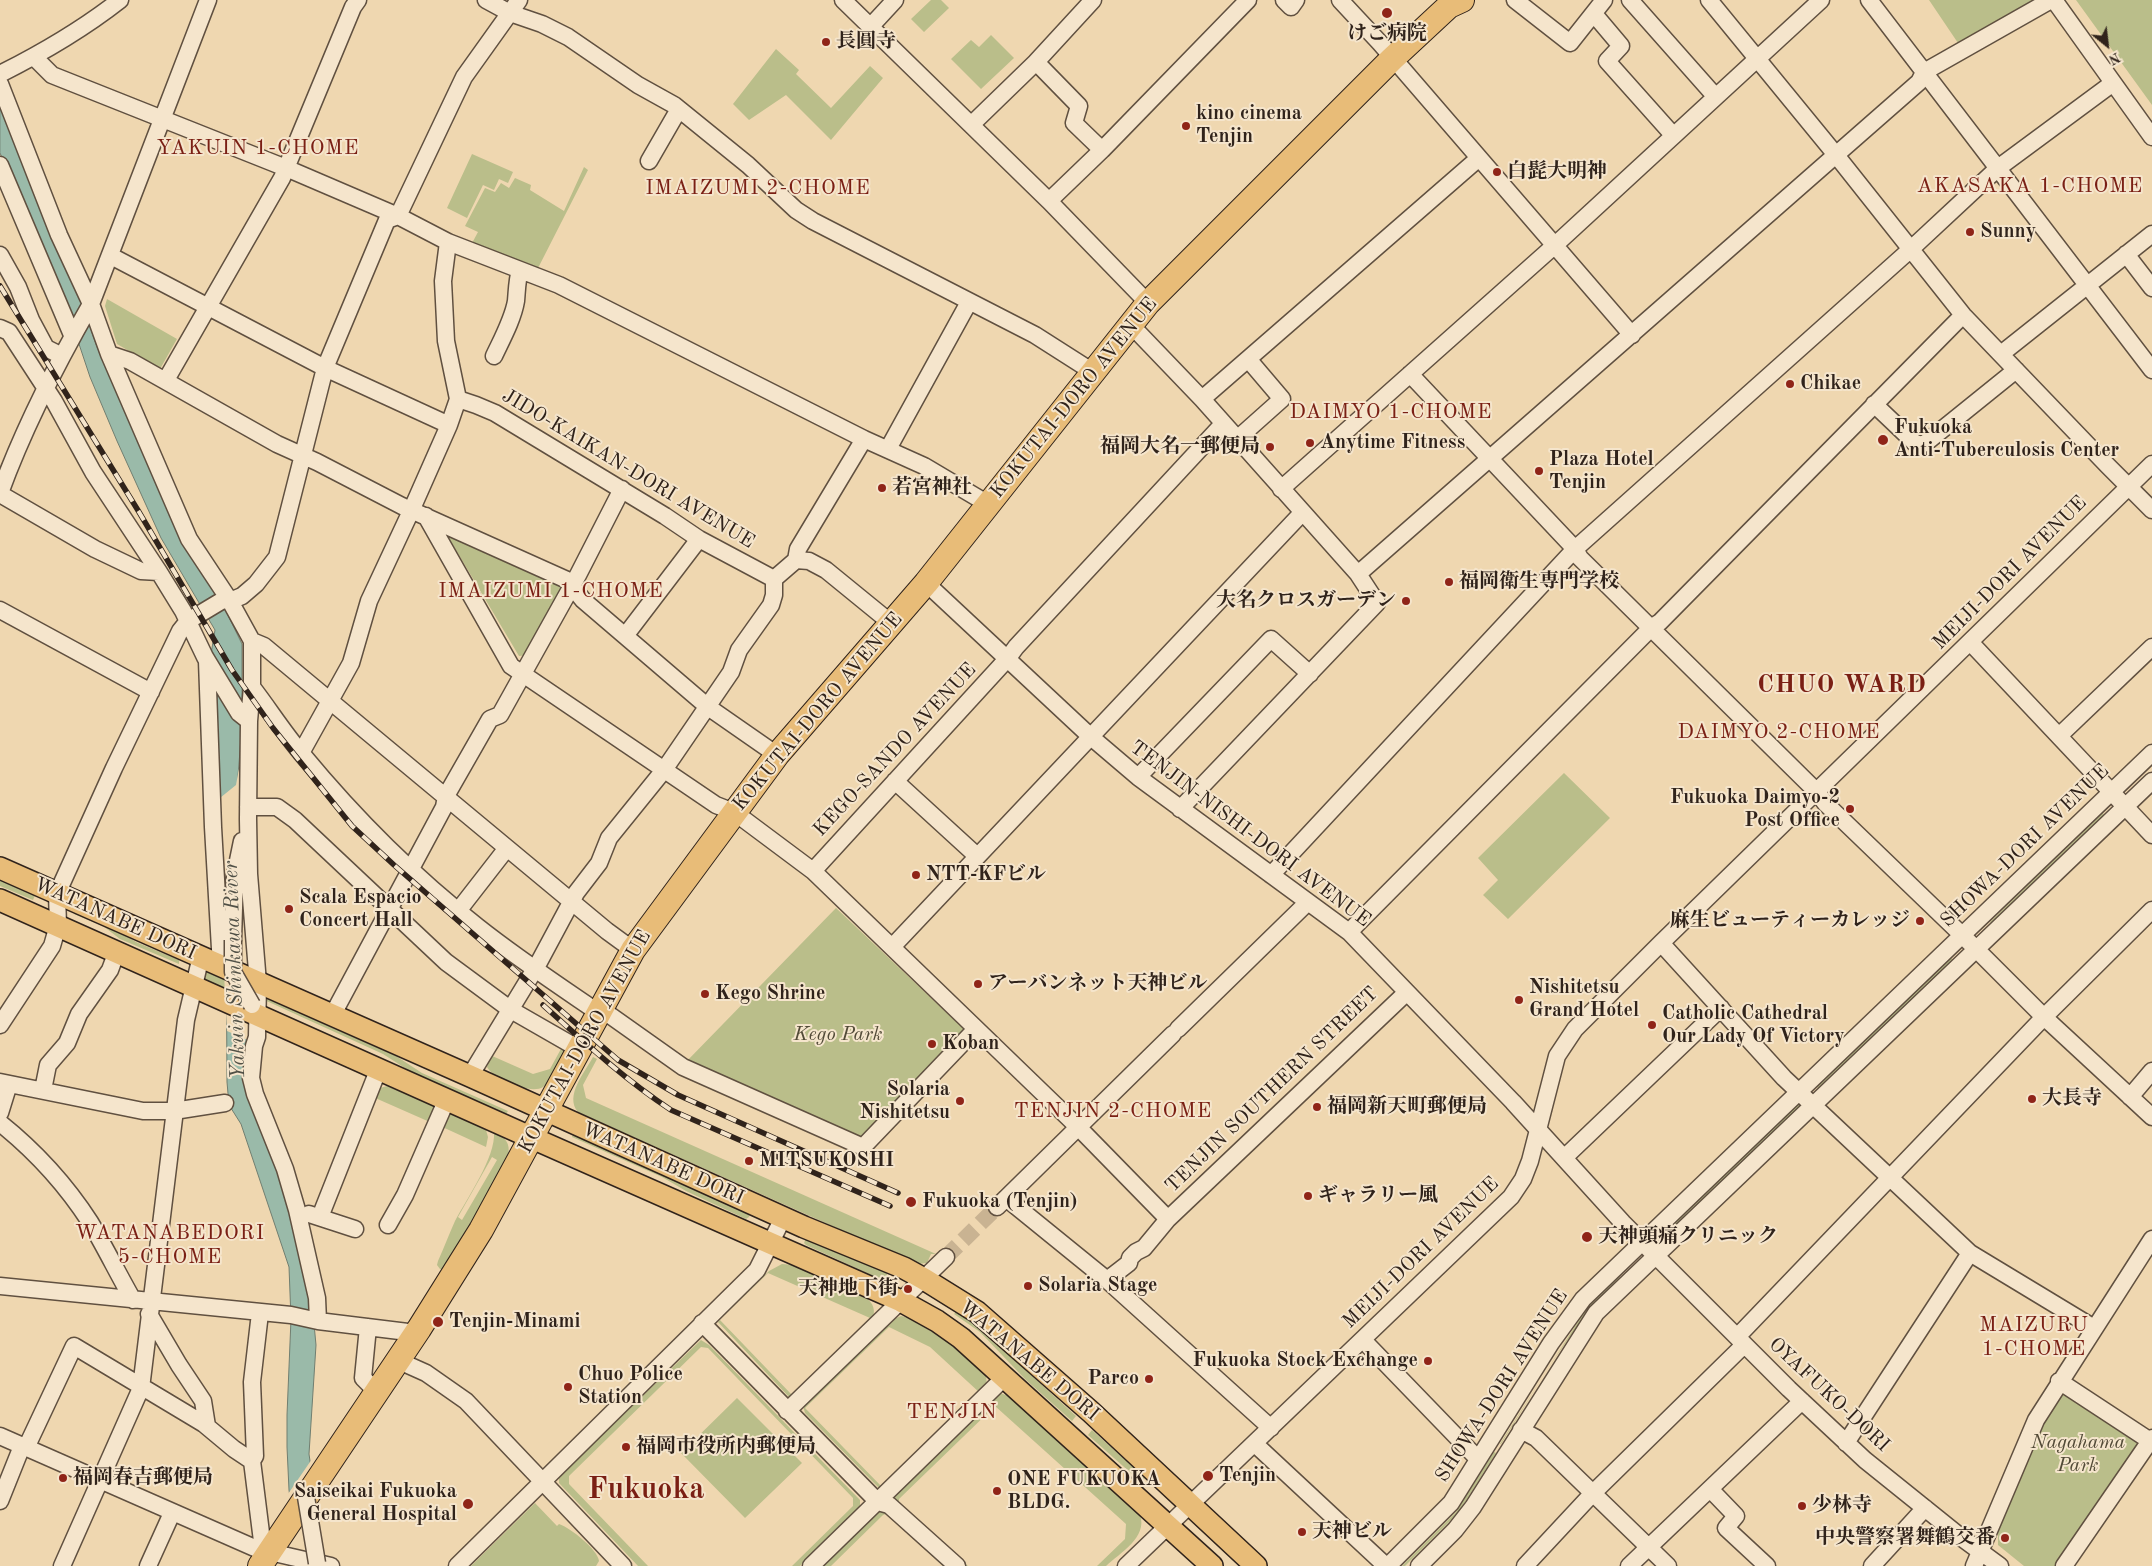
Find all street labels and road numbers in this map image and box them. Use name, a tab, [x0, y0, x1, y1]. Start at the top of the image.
street label: KOKUTAI-DORO AVENUE	[985, 293, 1163, 503]
street label: JIDO-KAIKAN-DORI AVENUE	[497, 384, 759, 554]
street label: MEIJI-DORI AVENUE	[1928, 491, 2092, 655]
street label: KOKUTAI-DORO AVENUE	[728, 608, 908, 816]
street label: KEGO-SANDO AVENUE	[808, 658, 982, 842]
street label: TENJIN-NISHI-DORI AVENUE	[1125, 736, 1375, 932]
street label: SHOWA-DORI AVENUE	[1936, 759, 2114, 933]
street label: WATANABE DORI	[30, 872, 200, 966]
street label: KOKUTAI-DORO AVENUE	[513, 926, 657, 1158]
street label: TENJIN SOUTHERN STREET	[1161, 982, 1383, 1198]
street label: WATANABE DORI	[578, 1117, 748, 1211]
street label: MEIJI-DORI AVENUE	[1338, 1172, 1504, 1334]
street label: SHOWA-DORI AVENUE	[1431, 1285, 1573, 1487]
street label: WATANABE DORI	[954, 1296, 1104, 1426]
street label: OYAFUKO-DORI	[1763, 1333, 1895, 1457]

